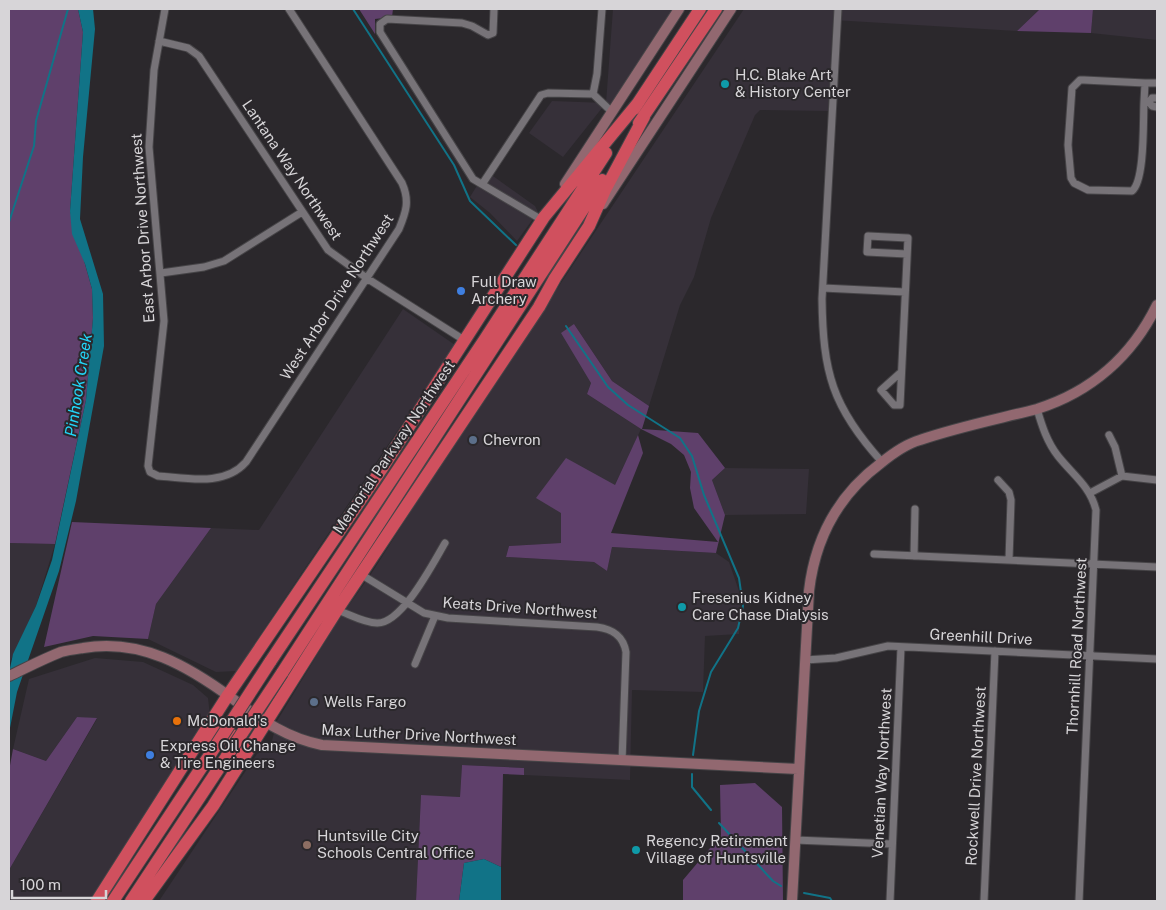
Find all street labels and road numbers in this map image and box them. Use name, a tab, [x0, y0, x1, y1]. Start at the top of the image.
street label: Lantana Way Northwest	[239, 96, 346, 243]
street label: East Arbor Drive Northwest	[127, 132, 158, 323]
street label: West Arbor Drive Northwest	[276, 210, 397, 383]
street label: Memorial Parkway Northwest	[329, 357, 458, 537]
street label: Thornhill Road Northwest	[1063, 557, 1090, 735]
street label: Keats Drive Northwest	[442, 594, 598, 621]
street label: Greenhill Drive	[929, 625, 1033, 648]
street label: Rockwell Drive Northwest	[962, 686, 989, 866]
street label: Venetian Way Northwest	[869, 687, 894, 859]
street label: Max Luther Drive Northwest	[321, 721, 517, 748]

